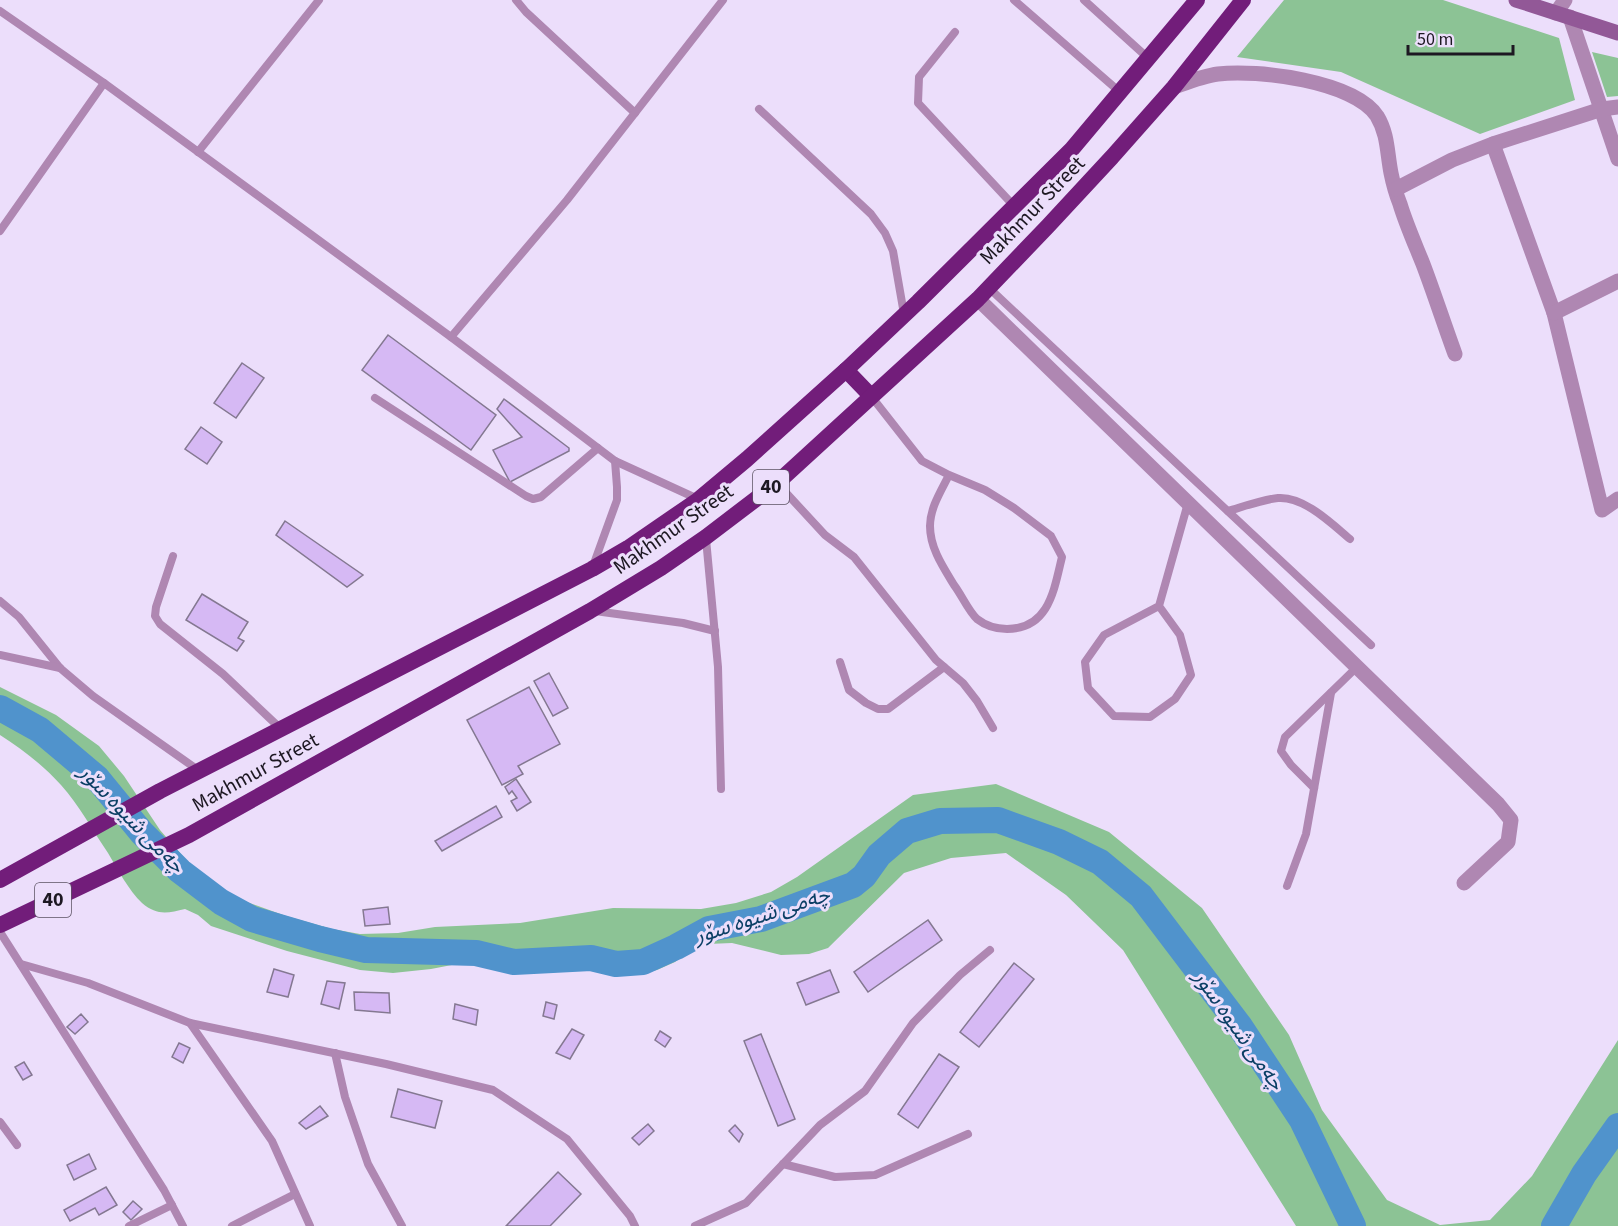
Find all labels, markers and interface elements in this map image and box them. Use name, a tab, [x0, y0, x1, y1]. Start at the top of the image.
scale bar	[1408, 18, 1513, 56]
text: 50 m	[1417, 27, 1453, 52]
street label: Makhmur Street	[972, 149, 1092, 271]
road number: 40	[753, 470, 789, 504]
street label: Makhmur Street	[607, 476, 739, 582]
street label: Makhmur Street	[186, 725, 324, 819]
water label: چەمی شیوە سۆر	[70, 756, 193, 881]
water label: چەمی شیوە سۆر	[688, 878, 835, 953]
road number: 40	[35, 883, 71, 917]
water label: چەمی شیوە سۆر	[1184, 962, 1293, 1098]

